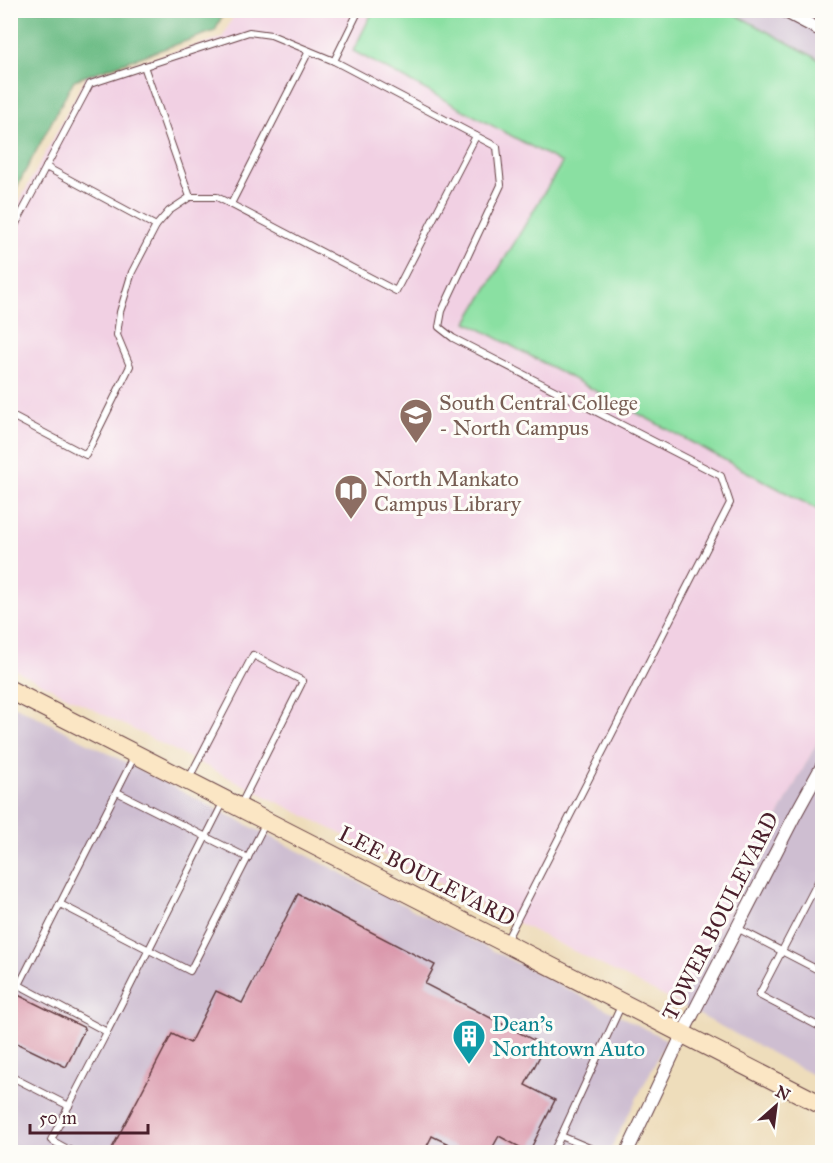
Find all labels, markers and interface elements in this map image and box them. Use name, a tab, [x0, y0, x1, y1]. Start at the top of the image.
place label: South Central College - North Campus	[439, 389, 638, 441]
school or university icon: South Central College - North Campus	[398, 397, 434, 444]
place label: North Mankato Campus Library	[374, 465, 522, 517]
library icon: North Mankato Campus Library	[333, 473, 369, 520]
street label: TOWER BOULEVARD	[656, 807, 784, 1025]
street label: LEE BOULEVARD	[334, 820, 520, 932]
place label: Dean's Northtown Auto	[492, 1010, 645, 1062]
building icon: Dean's Northtown Auto	[451, 1018, 487, 1065]
north arrow	[746, 1076, 806, 1136]
text: N	[772, 1082, 794, 1105]
scale bar	[30, 1097, 148, 1135]
text: 50 m	[39, 1107, 77, 1129]

